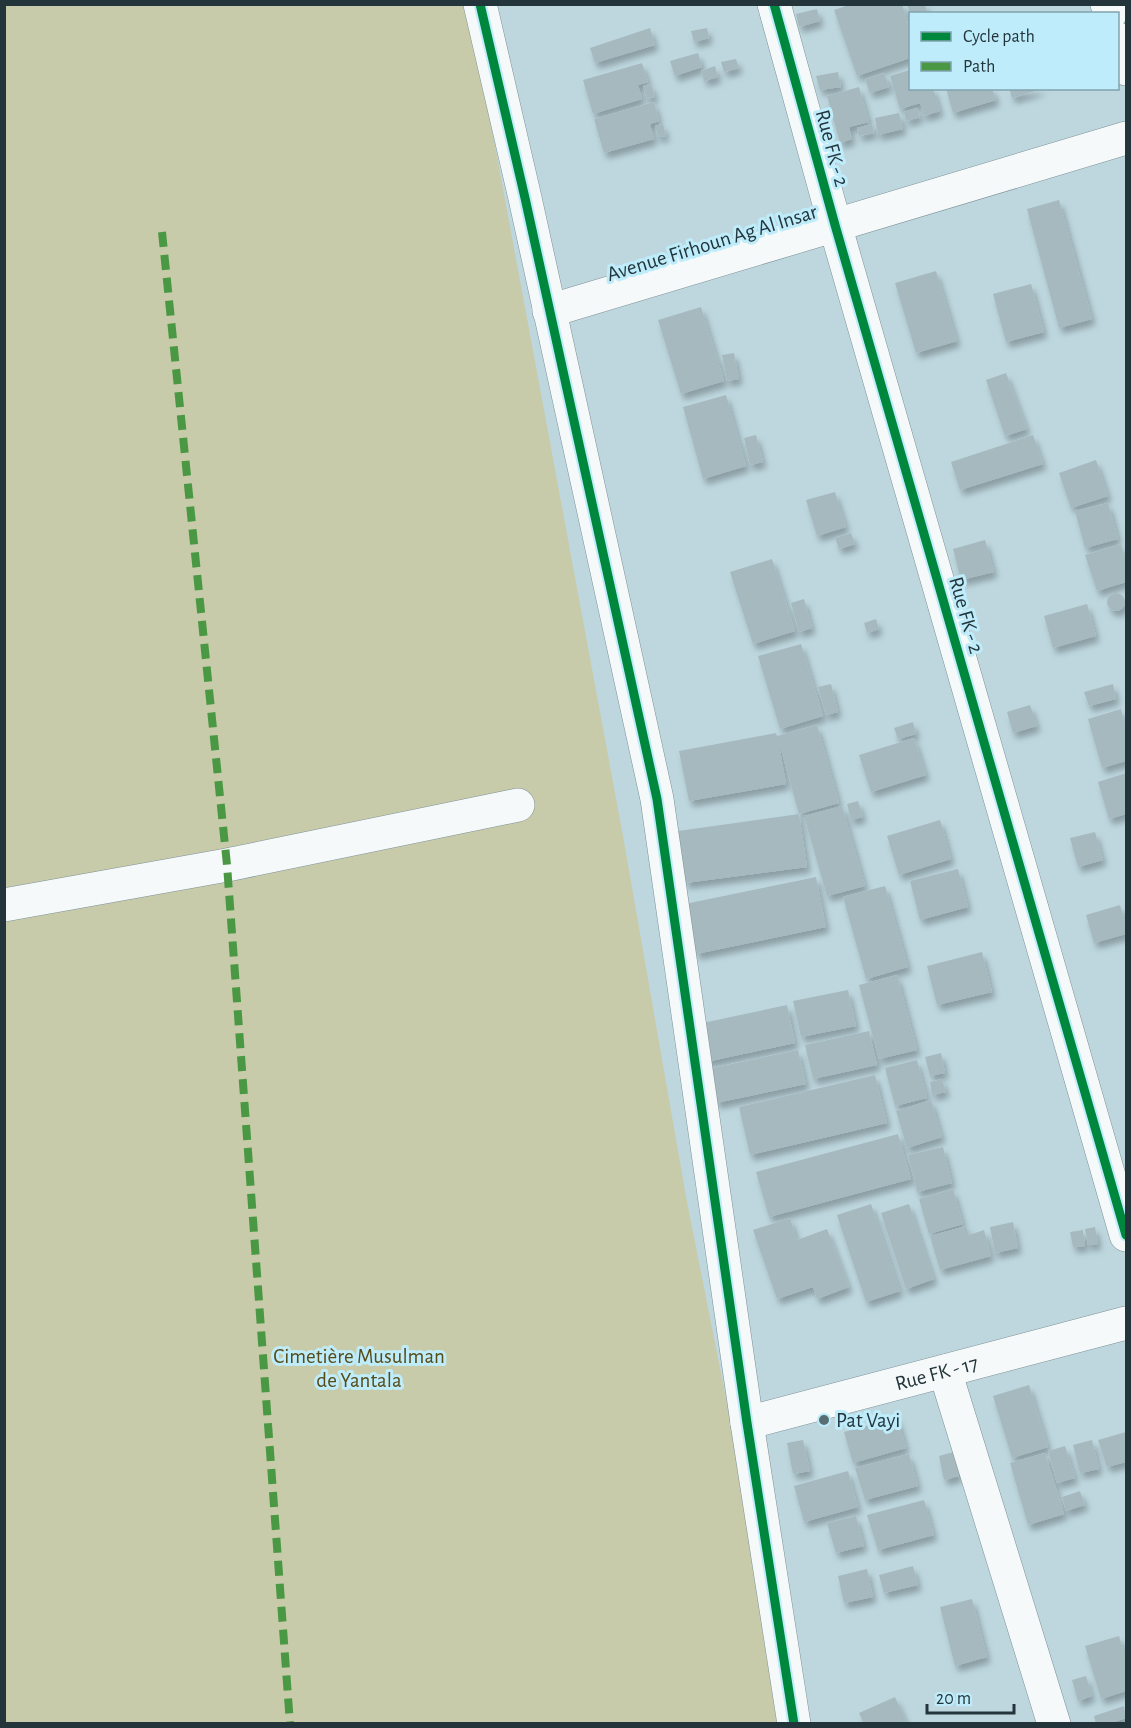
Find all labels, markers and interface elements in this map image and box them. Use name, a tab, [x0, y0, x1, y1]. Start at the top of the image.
legend	[909, 12, 1119, 90]
text: Cycle path	[963, 28, 1035, 46]
text: Path	[963, 58, 995, 76]
street label: Rue FK - 2	[812, 107, 852, 189]
street label: Avenue Firhoun Ag Al Insar	[604, 201, 820, 285]
street label: Rue FK - 2	[945, 574, 987, 656]
park label: Cimetière Musulman de Yantala	[273, 1346, 445, 1391]
street label: Rue FK - 17	[893, 1352, 981, 1394]
place label: Pat Vayi	[836, 1410, 900, 1431]
marker: Pat Vayi	[817, 1413, 831, 1427]
scale bar	[927, 1677, 1014, 1715]
text: 20 m	[936, 1690, 971, 1708]

